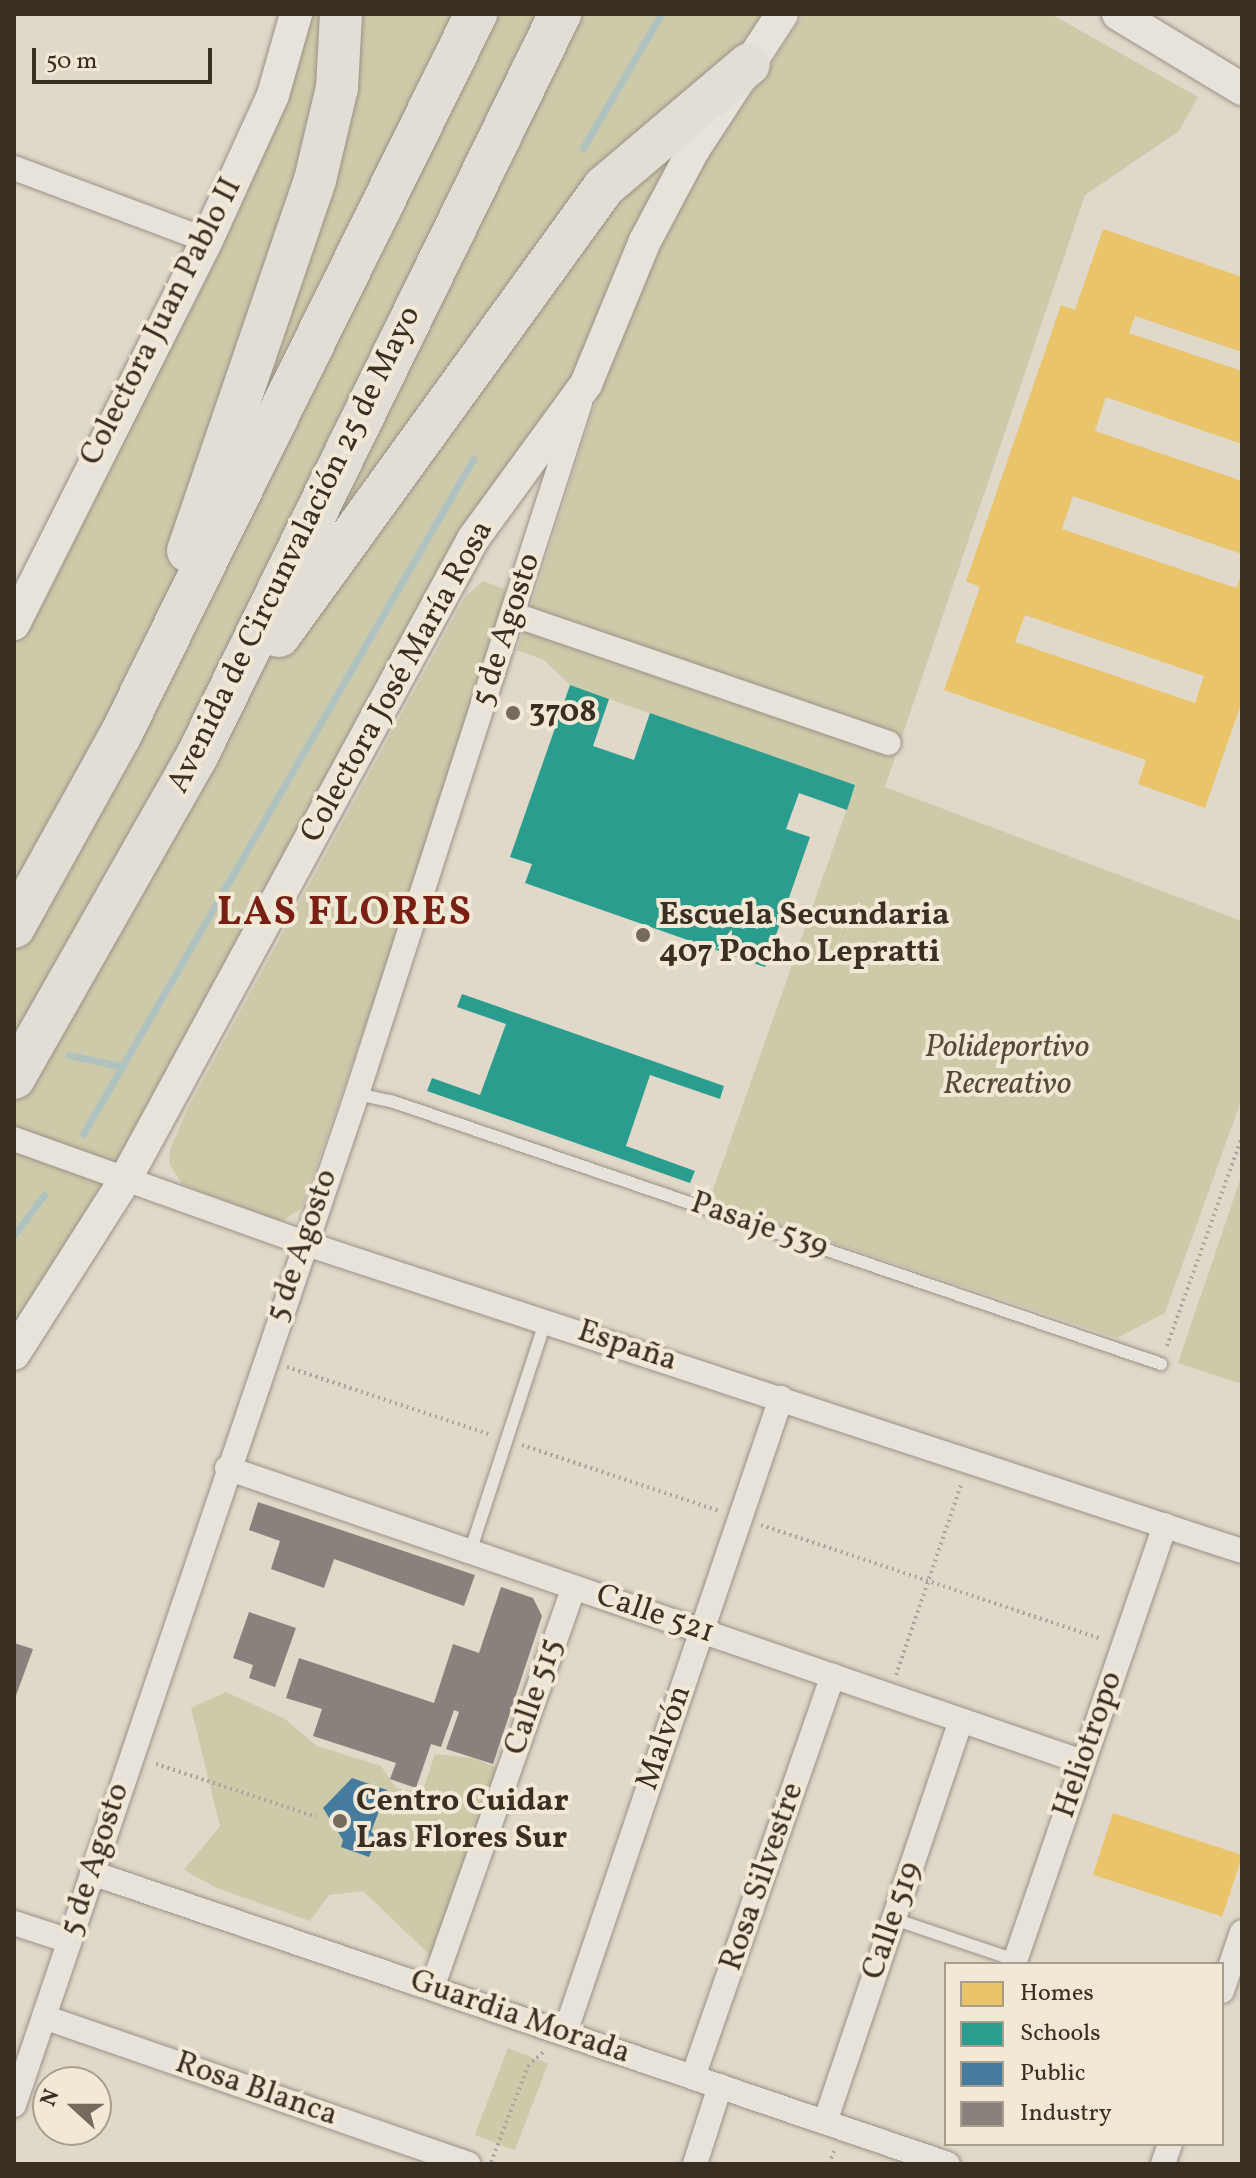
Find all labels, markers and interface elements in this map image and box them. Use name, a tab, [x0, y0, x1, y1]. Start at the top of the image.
scale bar	[36, 32, 216, 82]
text: 50 m	[46, 45, 98, 79]
street label: Colectora Juan Pablo II	[73, 172, 251, 472]
street label: Avenida de Circunvalación 25 de Mayo	[160, 300, 430, 800]
street label: Colectora José María Rosa	[293, 514, 503, 850]
street label: 5 de Agosto	[464, 548, 550, 712]
place label: 3708	[529, 694, 597, 732]
marker: 3708	[504, 704, 522, 722]
district label: LAS FLORES	[217, 890, 473, 938]
place label: Escuela Secundaria 407 Pocho Lepratti	[659, 898, 949, 973]
marker: Escuela Secundaria 407 Pocho Lepratti	[634, 926, 652, 944]
park label: Polideportivo Recreativo	[925, 1030, 1089, 1105]
street label: 5 de Agosto	[259, 1165, 347, 1327]
street label: Pasaje 539	[685, 1185, 833, 1267]
street label: España	[572, 1313, 682, 1381]
street label: Calle 521	[591, 1577, 719, 1653]
street label: Calle 515	[497, 1634, 573, 1760]
street label: Heliotropo	[1046, 1667, 1132, 1823]
street label: Malvón	[629, 1681, 701, 1795]
street label: 5 de Agosto	[53, 1778, 139, 1942]
street label: Rosa Silvestre	[713, 1778, 813, 1976]
place label: Centro Cuidar Las Flores Sur	[356, 1784, 569, 1859]
marker: Centro Cuidar Las Flores Sur	[331, 1812, 349, 1830]
street label: Calle 519	[855, 1857, 931, 1985]
street label: Guardia Morada	[405, 1962, 635, 2074]
legend	[944, 1962, 1224, 2146]
text: Homes	[1020, 1977, 1094, 2011]
text: Schools	[1020, 2017, 1100, 2051]
street label: Rosa Blanca	[170, 2044, 342, 2136]
text: Public	[1020, 2057, 1086, 2091]
north arrow	[32, 2066, 112, 2146]
text: N	[34, 2085, 68, 2111]
text: Industry	[1020, 2097, 1112, 2131]

